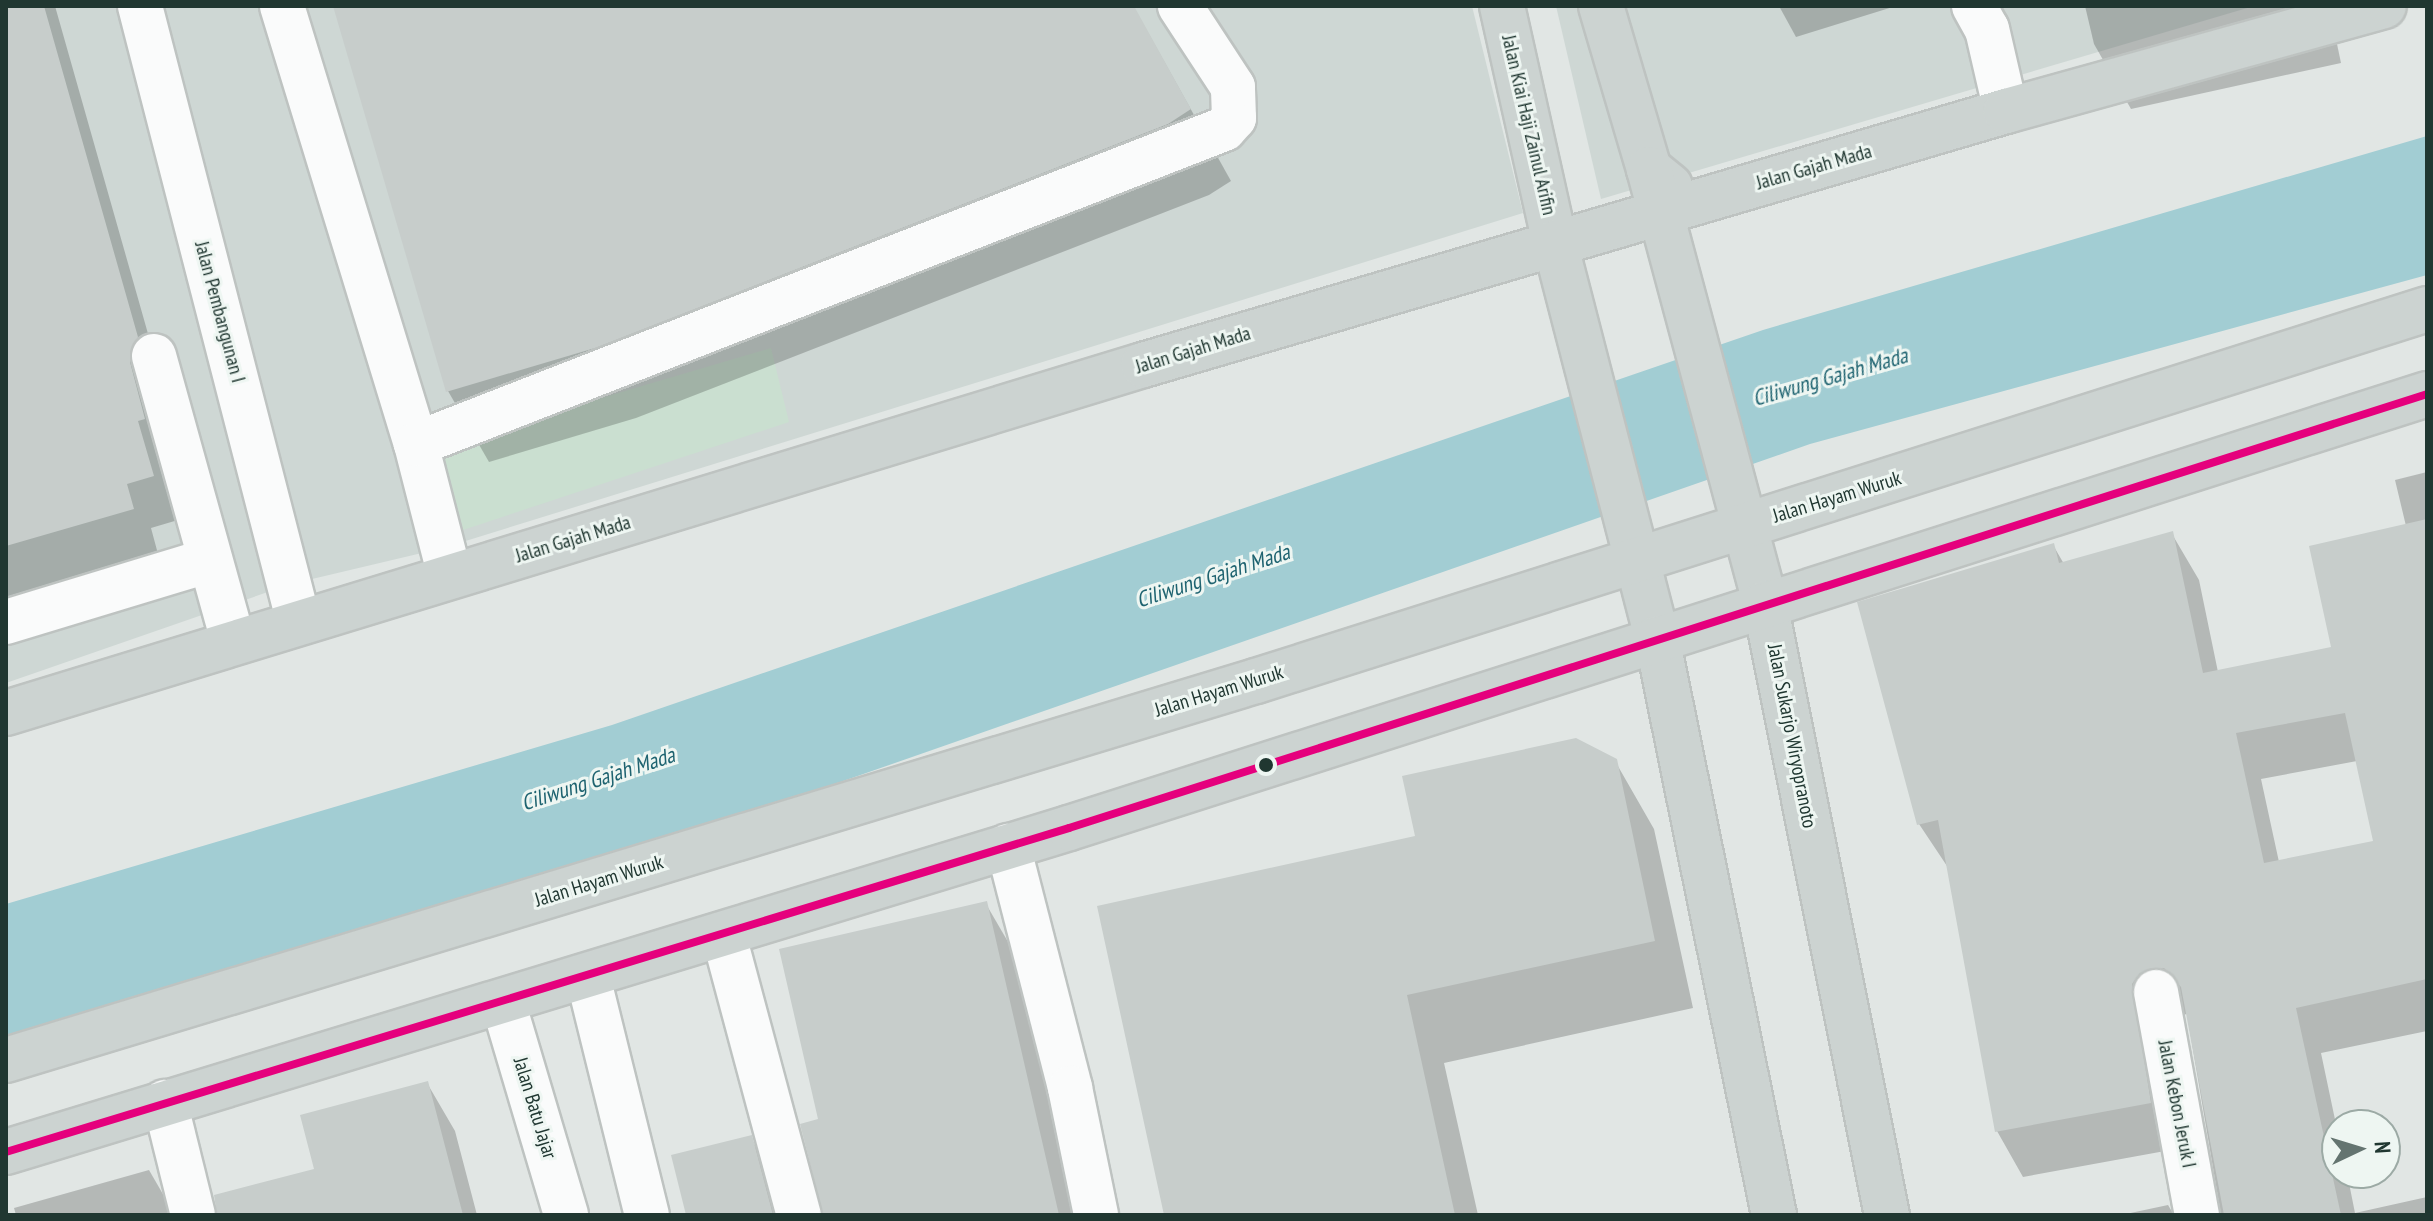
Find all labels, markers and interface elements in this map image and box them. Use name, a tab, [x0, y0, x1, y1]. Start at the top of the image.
street label: Jalan Kiai Haji Zainul Arifin	[1497, 32, 1561, 218]
street label: Jalan Gajah Mada	[1753, 139, 1875, 195]
street label: Jalan Pembangunan I	[190, 239, 250, 385]
street label: Jalan Gajah Mada	[1133, 321, 1253, 379]
water label: Ciliwung Gajah Mada	[1750, 342, 1910, 412]
street label: Jalan Hayam Wuruk	[1770, 466, 1904, 528]
street label: Jalan Gajah Mada	[513, 510, 633, 568]
water label: Ciliwung Gajah Mada	[1133, 539, 1293, 613]
street label: Jalan Sukarjo Wiryopranoto	[1762, 642, 1822, 830]
street label: Jalan Hayam Wuruk	[1152, 660, 1286, 722]
water label: Ciliwung Gajah Mada	[518, 742, 678, 816]
unlabelled marker	[1258, 757, 1274, 773]
street label: Jalan Hayam Wuruk	[532, 850, 666, 912]
street label: Jalan Kebon Jeruk I	[2153, 1038, 2201, 1170]
street label: Jalan Batu Jajar	[508, 1054, 562, 1162]
north arrow	[2321, 1109, 2401, 1189]
text: N	[2369, 1141, 2397, 1154]

